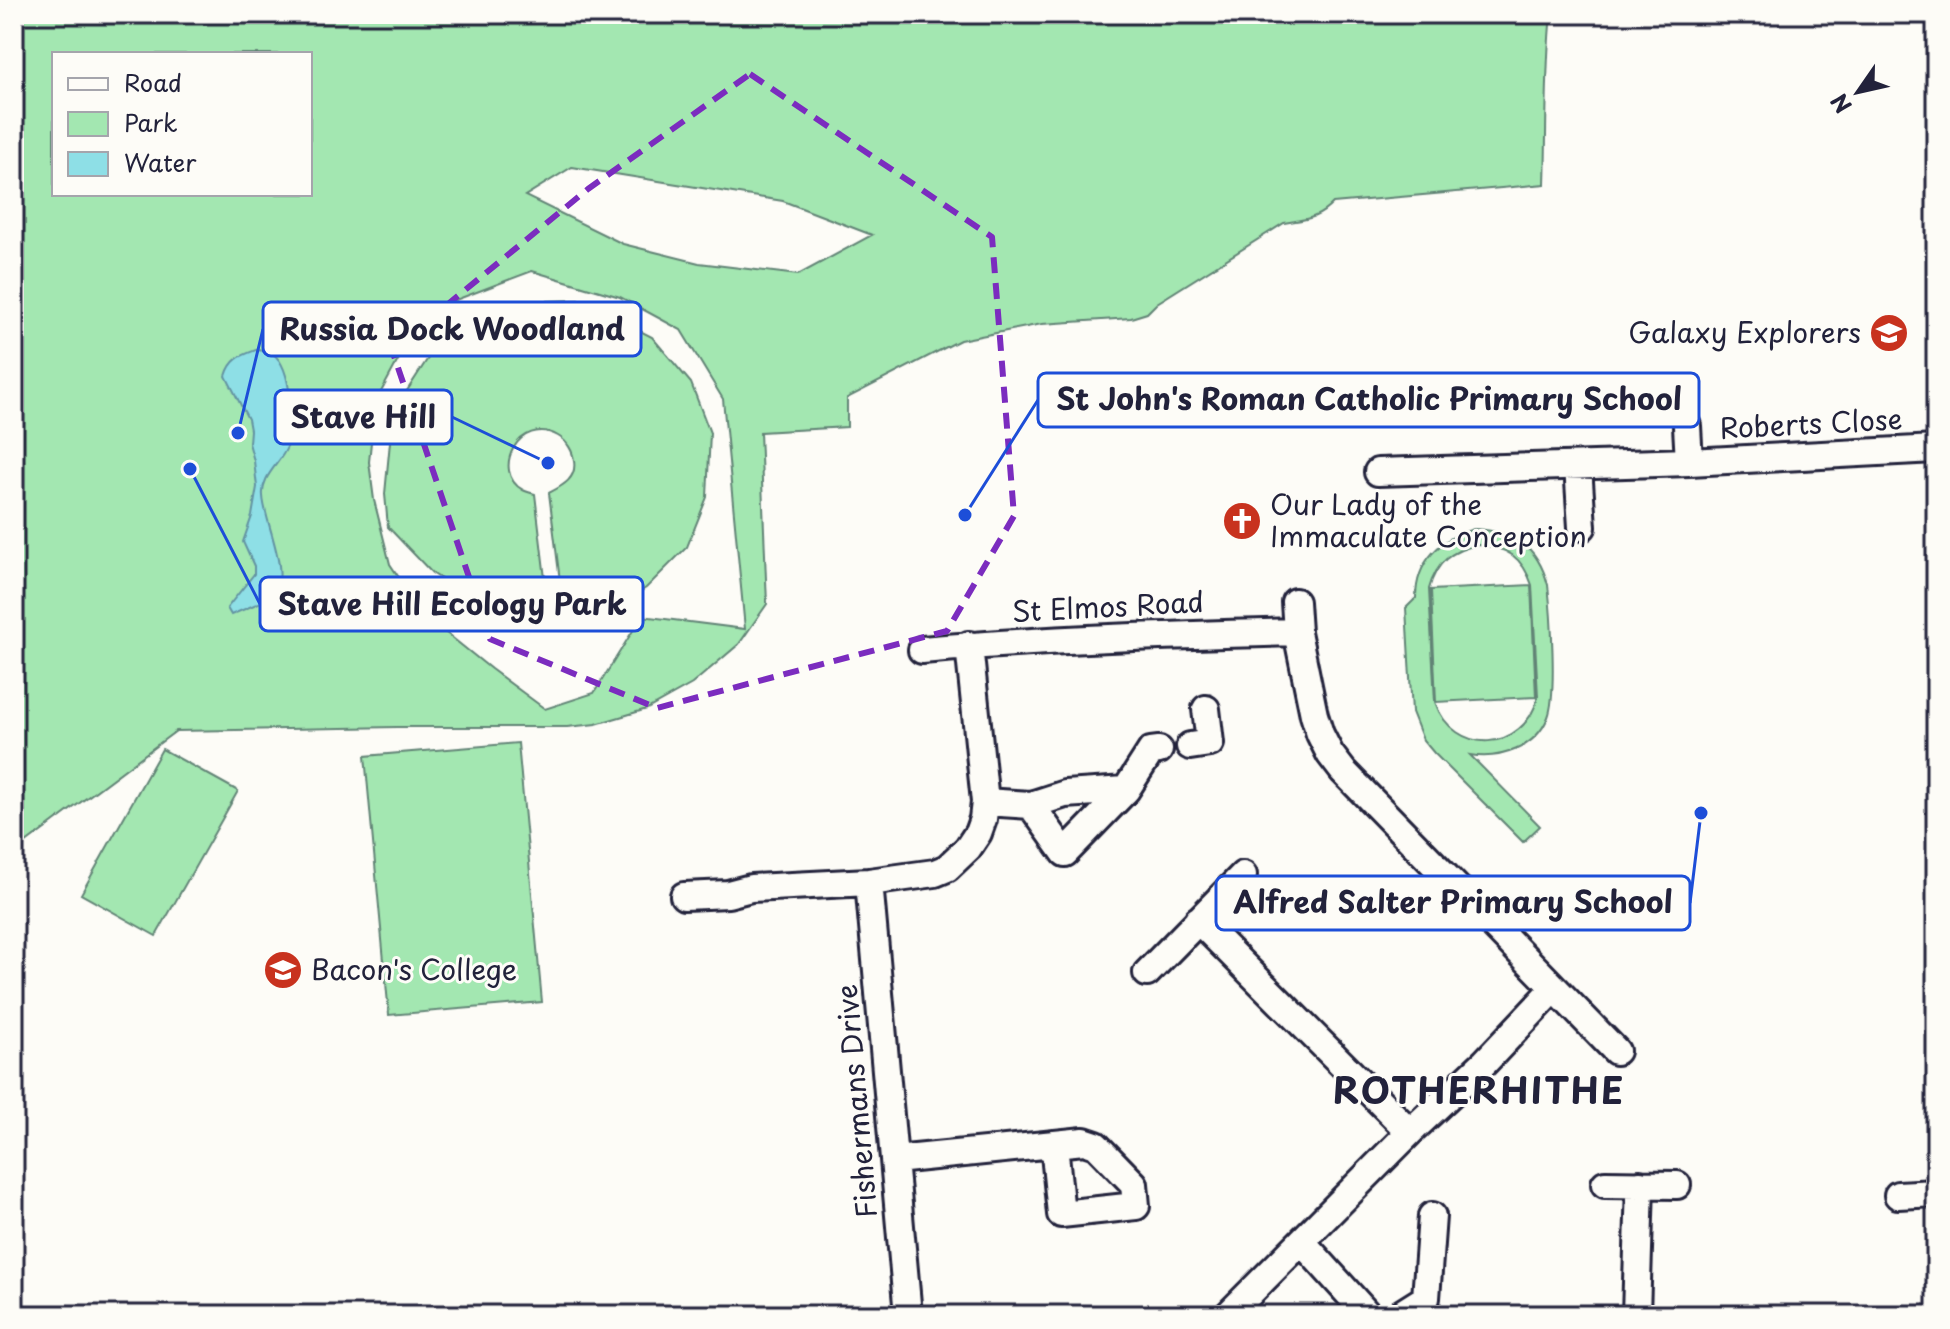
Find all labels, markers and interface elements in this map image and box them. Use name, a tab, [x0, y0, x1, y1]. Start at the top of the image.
legend	[52, 52, 312, 196]
north arrow	[1818, 52, 1898, 132]
text: Road	[124, 64, 182, 100]
text: N	[1822, 88, 1859, 120]
text: Park	[124, 104, 178, 140]
text: Water	[124, 144, 197, 180]
callout: Russia Dock Woodland	[263, 302, 641, 356]
text: Russia Dock Woodland	[279, 305, 625, 350]
place label: Galaxy Explorers	[1628, 310, 1861, 353]
school or university icon: Galaxy Explorers	[1868, 312, 1910, 354]
callout: St John's Roman Catholic Primary School	[1038, 373, 1699, 427]
text: St John's Roman Catholic Primary School	[1056, 375, 1682, 420]
callout: Stave Hill	[275, 390, 452, 444]
text: Stave Hill	[290, 393, 436, 438]
street label: Roberts Close	[1719, 396, 1903, 449]
place label: Our Lady of the Immaculate Conception	[1270, 482, 1587, 557]
church icon: Our Lady of the Immaculate Conception	[1221, 500, 1263, 542]
callout: Stave Hill Ecology Park	[260, 577, 643, 631]
street label: St Elmos Road	[1011, 579, 1205, 632]
text: Stave Hill Ecology Park	[277, 580, 627, 625]
callout: Alfred Salter Primary School	[1216, 876, 1690, 930]
text: Alfred Salter Primary School	[1233, 878, 1673, 923]
place label: Bacon's College	[311, 947, 517, 990]
school or university icon: Bacon's College	[262, 949, 304, 991]
street label: Fishermans Drive	[824, 982, 887, 1220]
district label: ROTHERHITHE	[1333, 1062, 1625, 1116]

